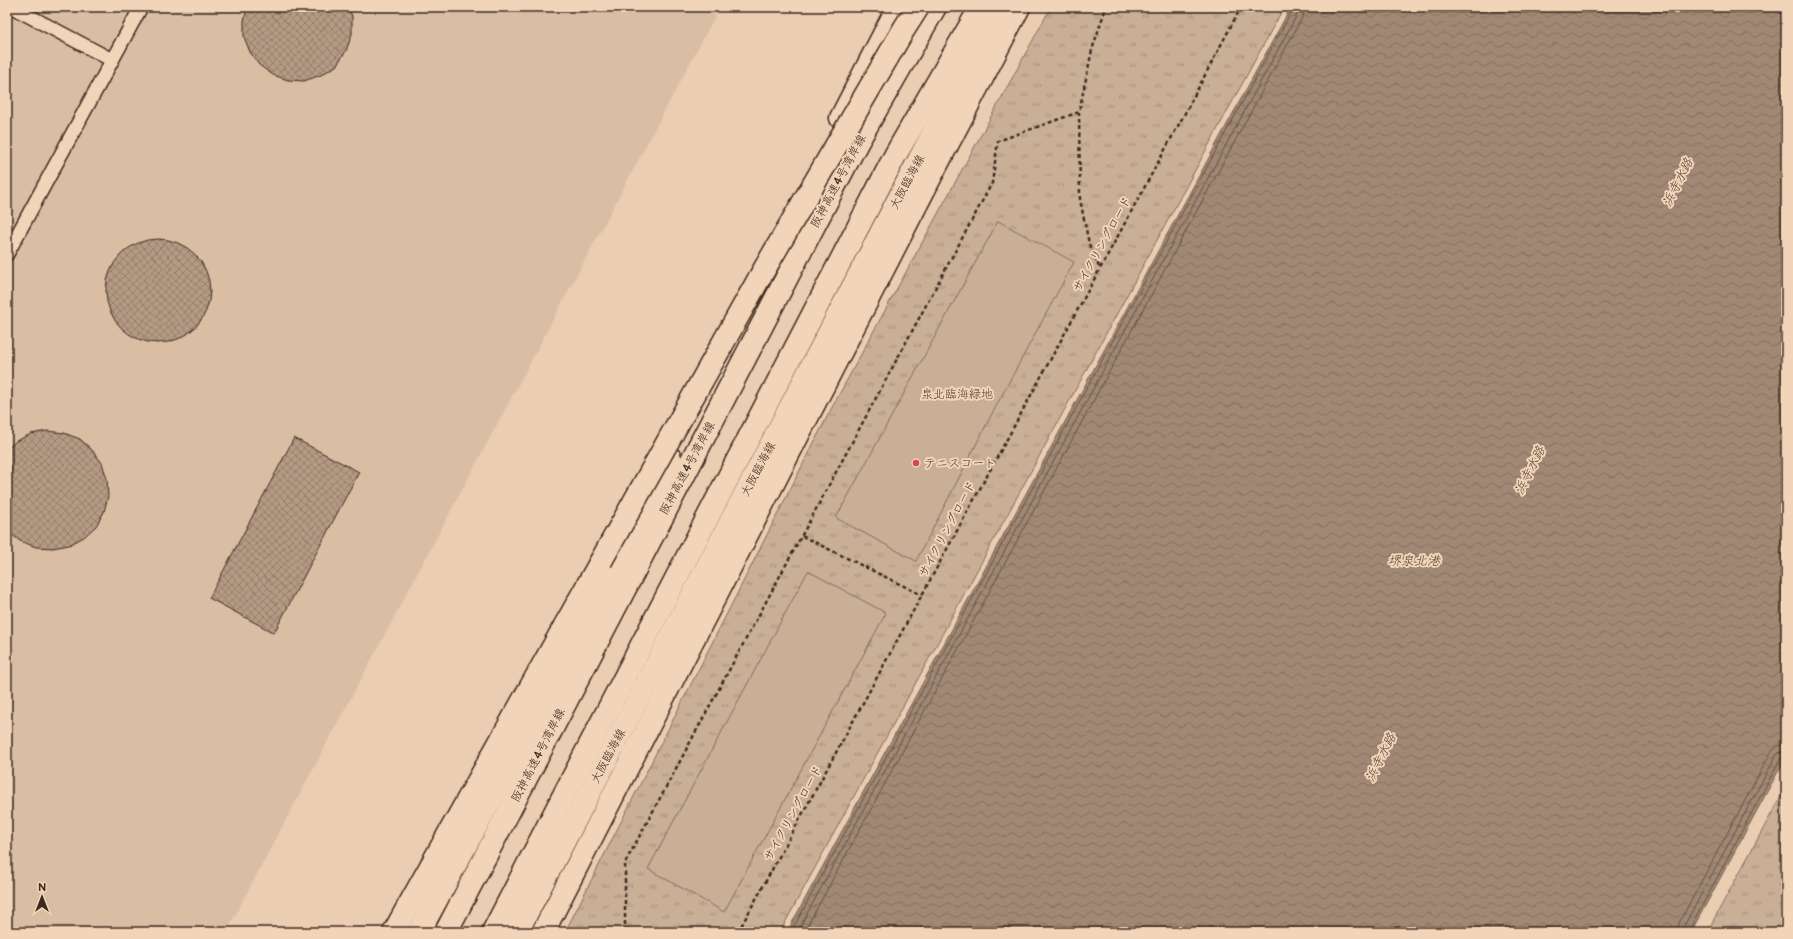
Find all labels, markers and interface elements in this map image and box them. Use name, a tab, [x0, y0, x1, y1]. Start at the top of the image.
street label: 阪神高速4号湾岸線	[808, 132, 869, 230]
street label: 大阪臨海線	[887, 152, 928, 212]
water label: 浜寺水路	[1659, 155, 1697, 209]
street label: サイクリングロード	[1070, 194, 1135, 295]
park label: 泉北臨海緑地	[921, 387, 993, 402]
street label: 阪神高速4号湾岸線	[657, 419, 718, 517]
street label: 大阪臨海線	[738, 439, 779, 499]
water label: 浜寺水路	[1511, 443, 1549, 497]
place label: テニスコート	[924, 456, 996, 471]
marker: テニスコート	[911, 458, 921, 468]
street label: サイクリングロード	[916, 479, 979, 580]
water label: 堺泉北港	[1388, 553, 1441, 569]
street label: 阪神高速4号湾岸線	[508, 706, 569, 805]
street label: 大阪臨海線	[588, 726, 629, 786]
water label: 浜寺水路	[1362, 730, 1400, 784]
street label: サイクリングロード	[761, 763, 826, 864]
north arrow	[22, 877, 62, 917]
text: N	[38, 881, 46, 894]

